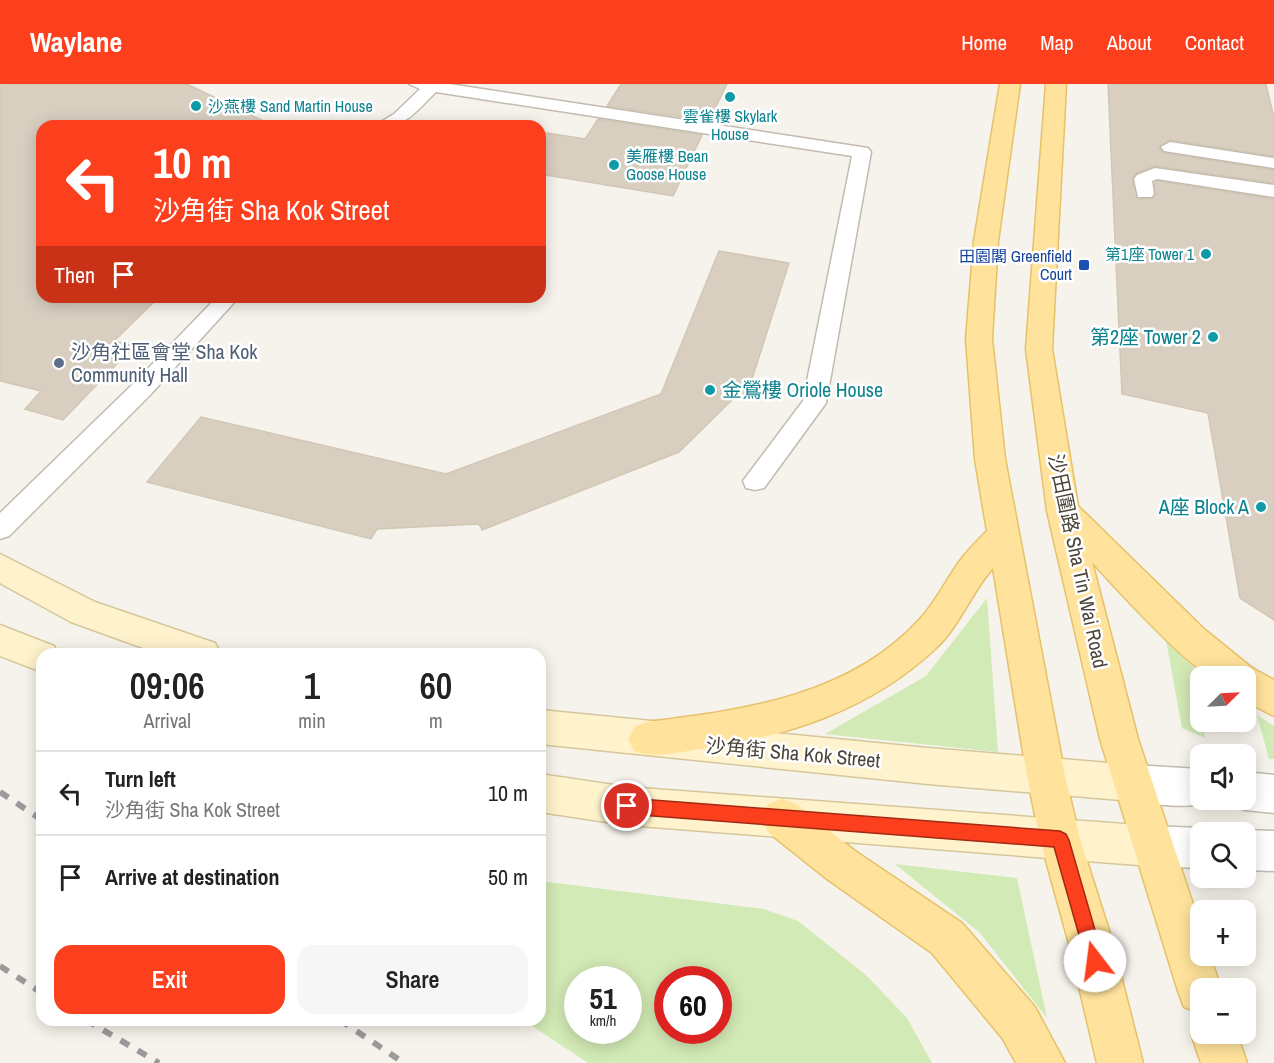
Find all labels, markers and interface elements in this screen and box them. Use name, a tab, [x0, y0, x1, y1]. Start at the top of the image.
text: Waylane	[30, 23, 122, 61]
text: Home	[961, 28, 1007, 57]
text: Map	[1040, 28, 1074, 57]
text: About	[1107, 28, 1152, 57]
text: Contact	[1185, 28, 1244, 57]
marker: 雲雀樓 Skylark House	[723, 90, 737, 104]
place label: 沙燕樓 Sand Martin House	[208, 95, 373, 117]
marker: 沙燕樓 Sand Martin House	[189, 99, 203, 113]
place label: 雲雀樓 Skylark House	[683, 105, 778, 145]
text: 10 m	[153, 135, 232, 191]
icon: left	[54, 144, 132, 222]
place label: 美雁樓 Bean Goose House	[626, 145, 708, 185]
marker: 美雁樓 Bean Goose House	[607, 158, 621, 172]
text: 沙角街 Sha Kok Street	[153, 192, 389, 228]
place label: 第1座 Tower 1	[1105, 243, 1195, 265]
place label: 田園閣 Greenfield Court	[959, 245, 1072, 285]
marker: 第1座 Tower 1	[1199, 247, 1213, 261]
icon: arrive	[107, 258, 140, 291]
marker: 田園閣 Greenfield Court	[1077, 258, 1091, 272]
text: Then	[54, 260, 95, 290]
place label: 第2座 Tower 2	[1090, 323, 1201, 350]
marker: 第2座 Tower 2	[1206, 330, 1220, 344]
place label: 沙角社區會堂 Sha Kok Community Hall	[71, 338, 258, 388]
marker: 沙角社區會堂 Sha Kok Community Hall	[52, 356, 66, 370]
place label: 金鶯樓 Oriole House	[722, 376, 883, 403]
marker: 金鶯樓 Oriole House	[703, 383, 717, 397]
street label: 沙田圍路 Sha Tin Wai Road	[1043, 451, 1114, 670]
place label: A座 Block A	[1158, 493, 1249, 520]
marker: A座 Block A	[1254, 500, 1268, 514]
text: 09:06	[130, 662, 205, 710]
text: 1	[304, 662, 320, 710]
text: 60	[419, 662, 452, 710]
north arrow	[1190, 666, 1256, 732]
map controls	[1190, 666, 1256, 1044]
text: Arrival	[143, 707, 191, 734]
text: min	[298, 707, 326, 734]
text: m	[429, 707, 443, 734]
street label: 沙角街 Sha Kok Street	[705, 731, 882, 774]
button: sound	[1190, 744, 1256, 810]
text: Turn left	[105, 764, 176, 794]
icon: left	[54, 777, 87, 810]
text: 10 m	[488, 778, 528, 808]
pin	[601, 780, 652, 831]
icon: arrive	[610, 789, 643, 822]
text: 沙角街 Sha Kok Street	[105, 796, 280, 823]
button: search	[1190, 822, 1256, 888]
icon: arrive	[54, 861, 87, 894]
text: Arrive at destination	[105, 862, 279, 892]
text: 50 m	[488, 862, 528, 892]
button: +	[1190, 900, 1256, 966]
position arrow	[1063, 929, 1127, 993]
button: Exit	[54, 945, 285, 1014]
button: Share	[297, 945, 528, 1014]
speed limit sign: 60	[654, 966, 732, 1044]
text: 51	[589, 978, 617, 1018]
button: −	[1190, 978, 1256, 1044]
text: km/h	[590, 1010, 616, 1031]

